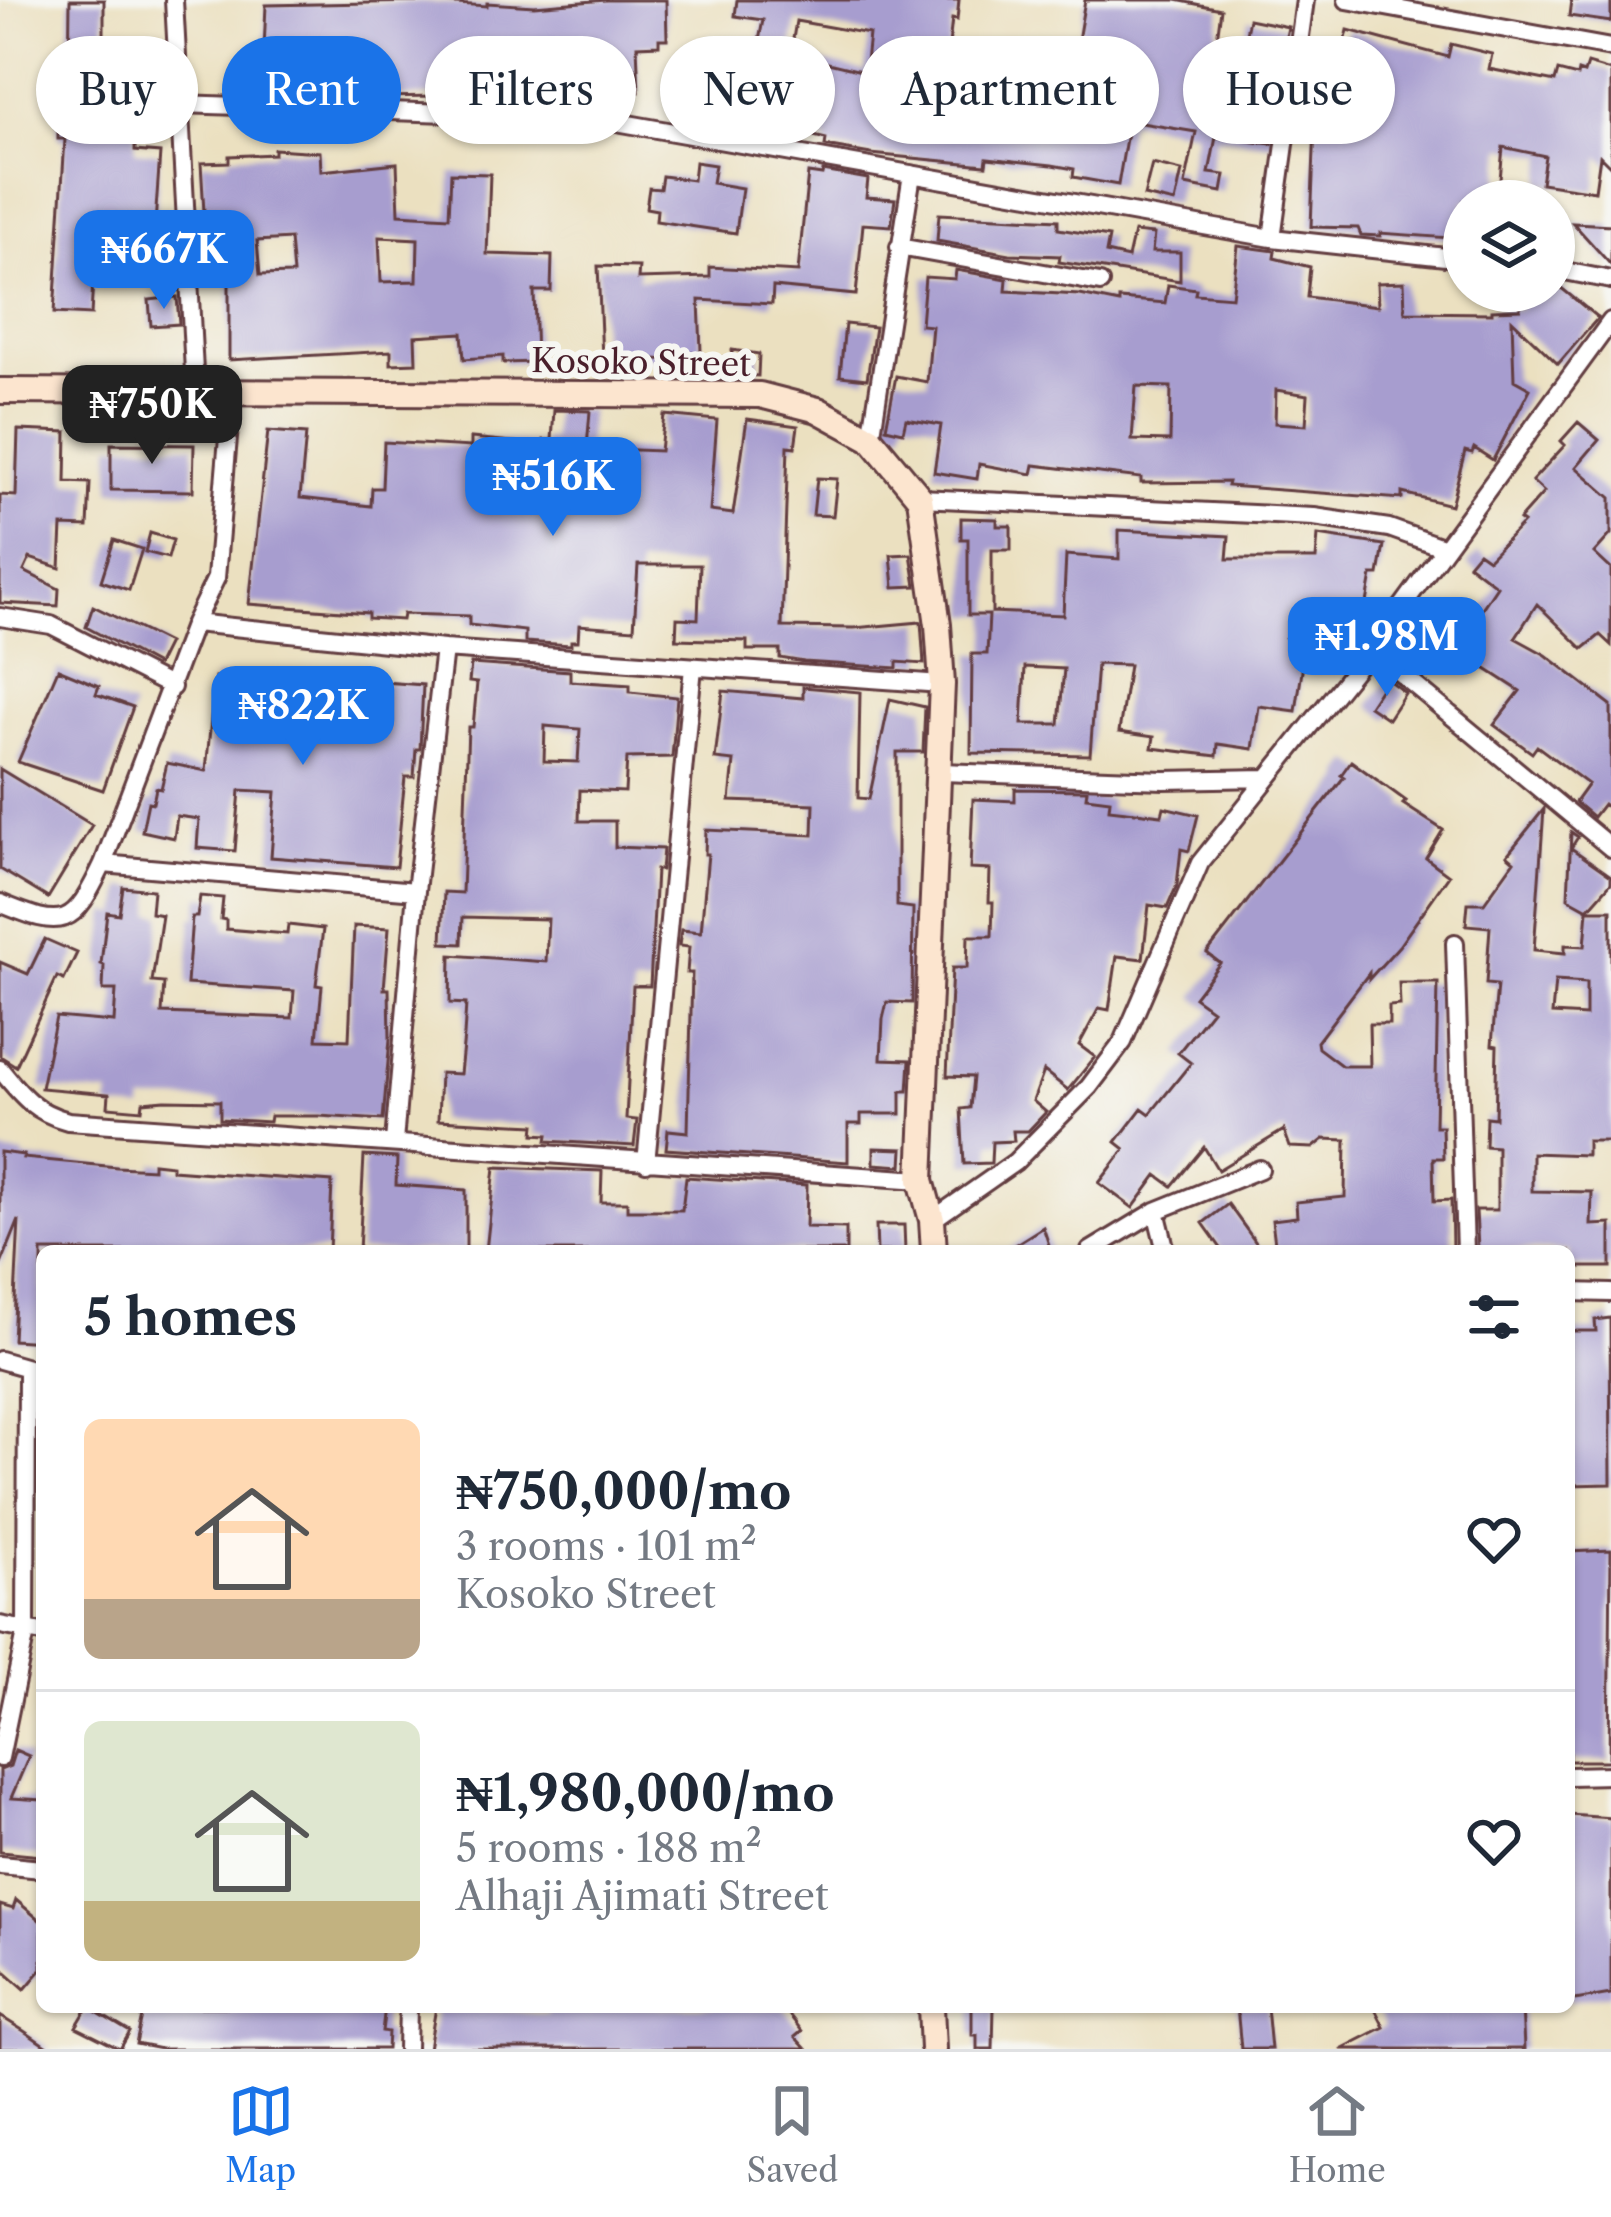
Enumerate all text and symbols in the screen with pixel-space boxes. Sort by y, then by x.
chip: Buy [36,36,198,144]
chip: Rent [222,36,401,144]
chip: Filters [425,36,636,144]
chip: New [660,36,835,144]
chip: Apartment [859,36,1159,144]
chip: House [1183,36,1395,144]
map controls [1443,180,1575,312]
button: layers [1443,180,1575,312]
pin: ₦667K [80,210,248,312]
text: ₦667K [101,225,227,273]
street label: Kosoko Street [531,340,752,385]
pin: ₦750K [68,365,236,467]
text: ₦750K [89,380,215,428]
pin: ₦516K [469,437,637,539]
text: ₦516K [492,452,614,500]
pin: ₦1.98M [1289,597,1485,699]
text: ₦1.98M [1315,612,1459,660]
pin: ₦822K [219,666,387,768]
text: ₦822K [238,681,368,729]
icon: filters [1461,1284,1527,1350]
text: 5 homes [84,1286,297,1348]
text: ₦750,000/mo [456,1460,791,1522]
icon: home [180,1467,324,1611]
icon: heart [1461,1506,1527,1572]
text: 3 rooms · 101 m² [456,1522,757,1570]
text: Kosoko Street [456,1570,716,1618]
text: ₦1,980,000/mo [456,1762,835,1824]
icon: home [180,1769,324,1913]
icon: heart [1461,1808,1527,1874]
text: 5 rooms · 188 m² [456,1824,762,1872]
text: Alhaji Ajimati Street [456,1872,829,1920]
tab: Map [225,2078,296,2191]
tab: Saved [747,2078,838,2191]
tab: Home [1289,2078,1386,2191]

